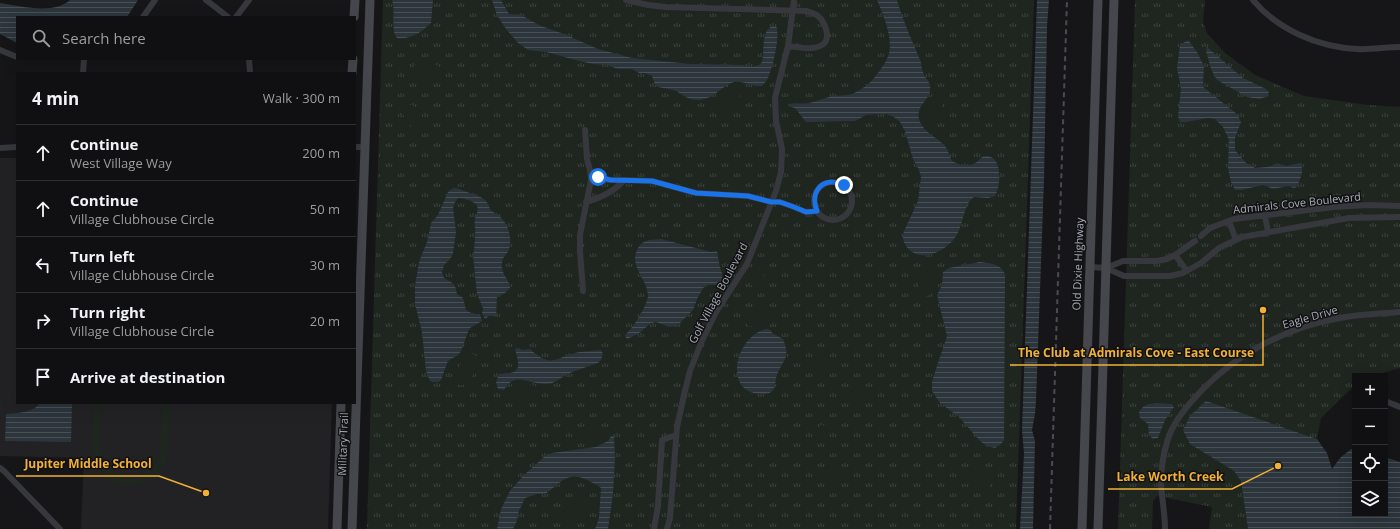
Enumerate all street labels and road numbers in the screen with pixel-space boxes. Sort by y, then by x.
street label: Admirals Cove Boulevard [1232,188,1362,217]
street label: Old Dixie Highway [1068,217,1087,311]
street label: Golf Village Boulevard [685,240,751,346]
street label: Eagle Drive [1280,301,1339,332]
street label: Military Trail [334,412,351,476]

